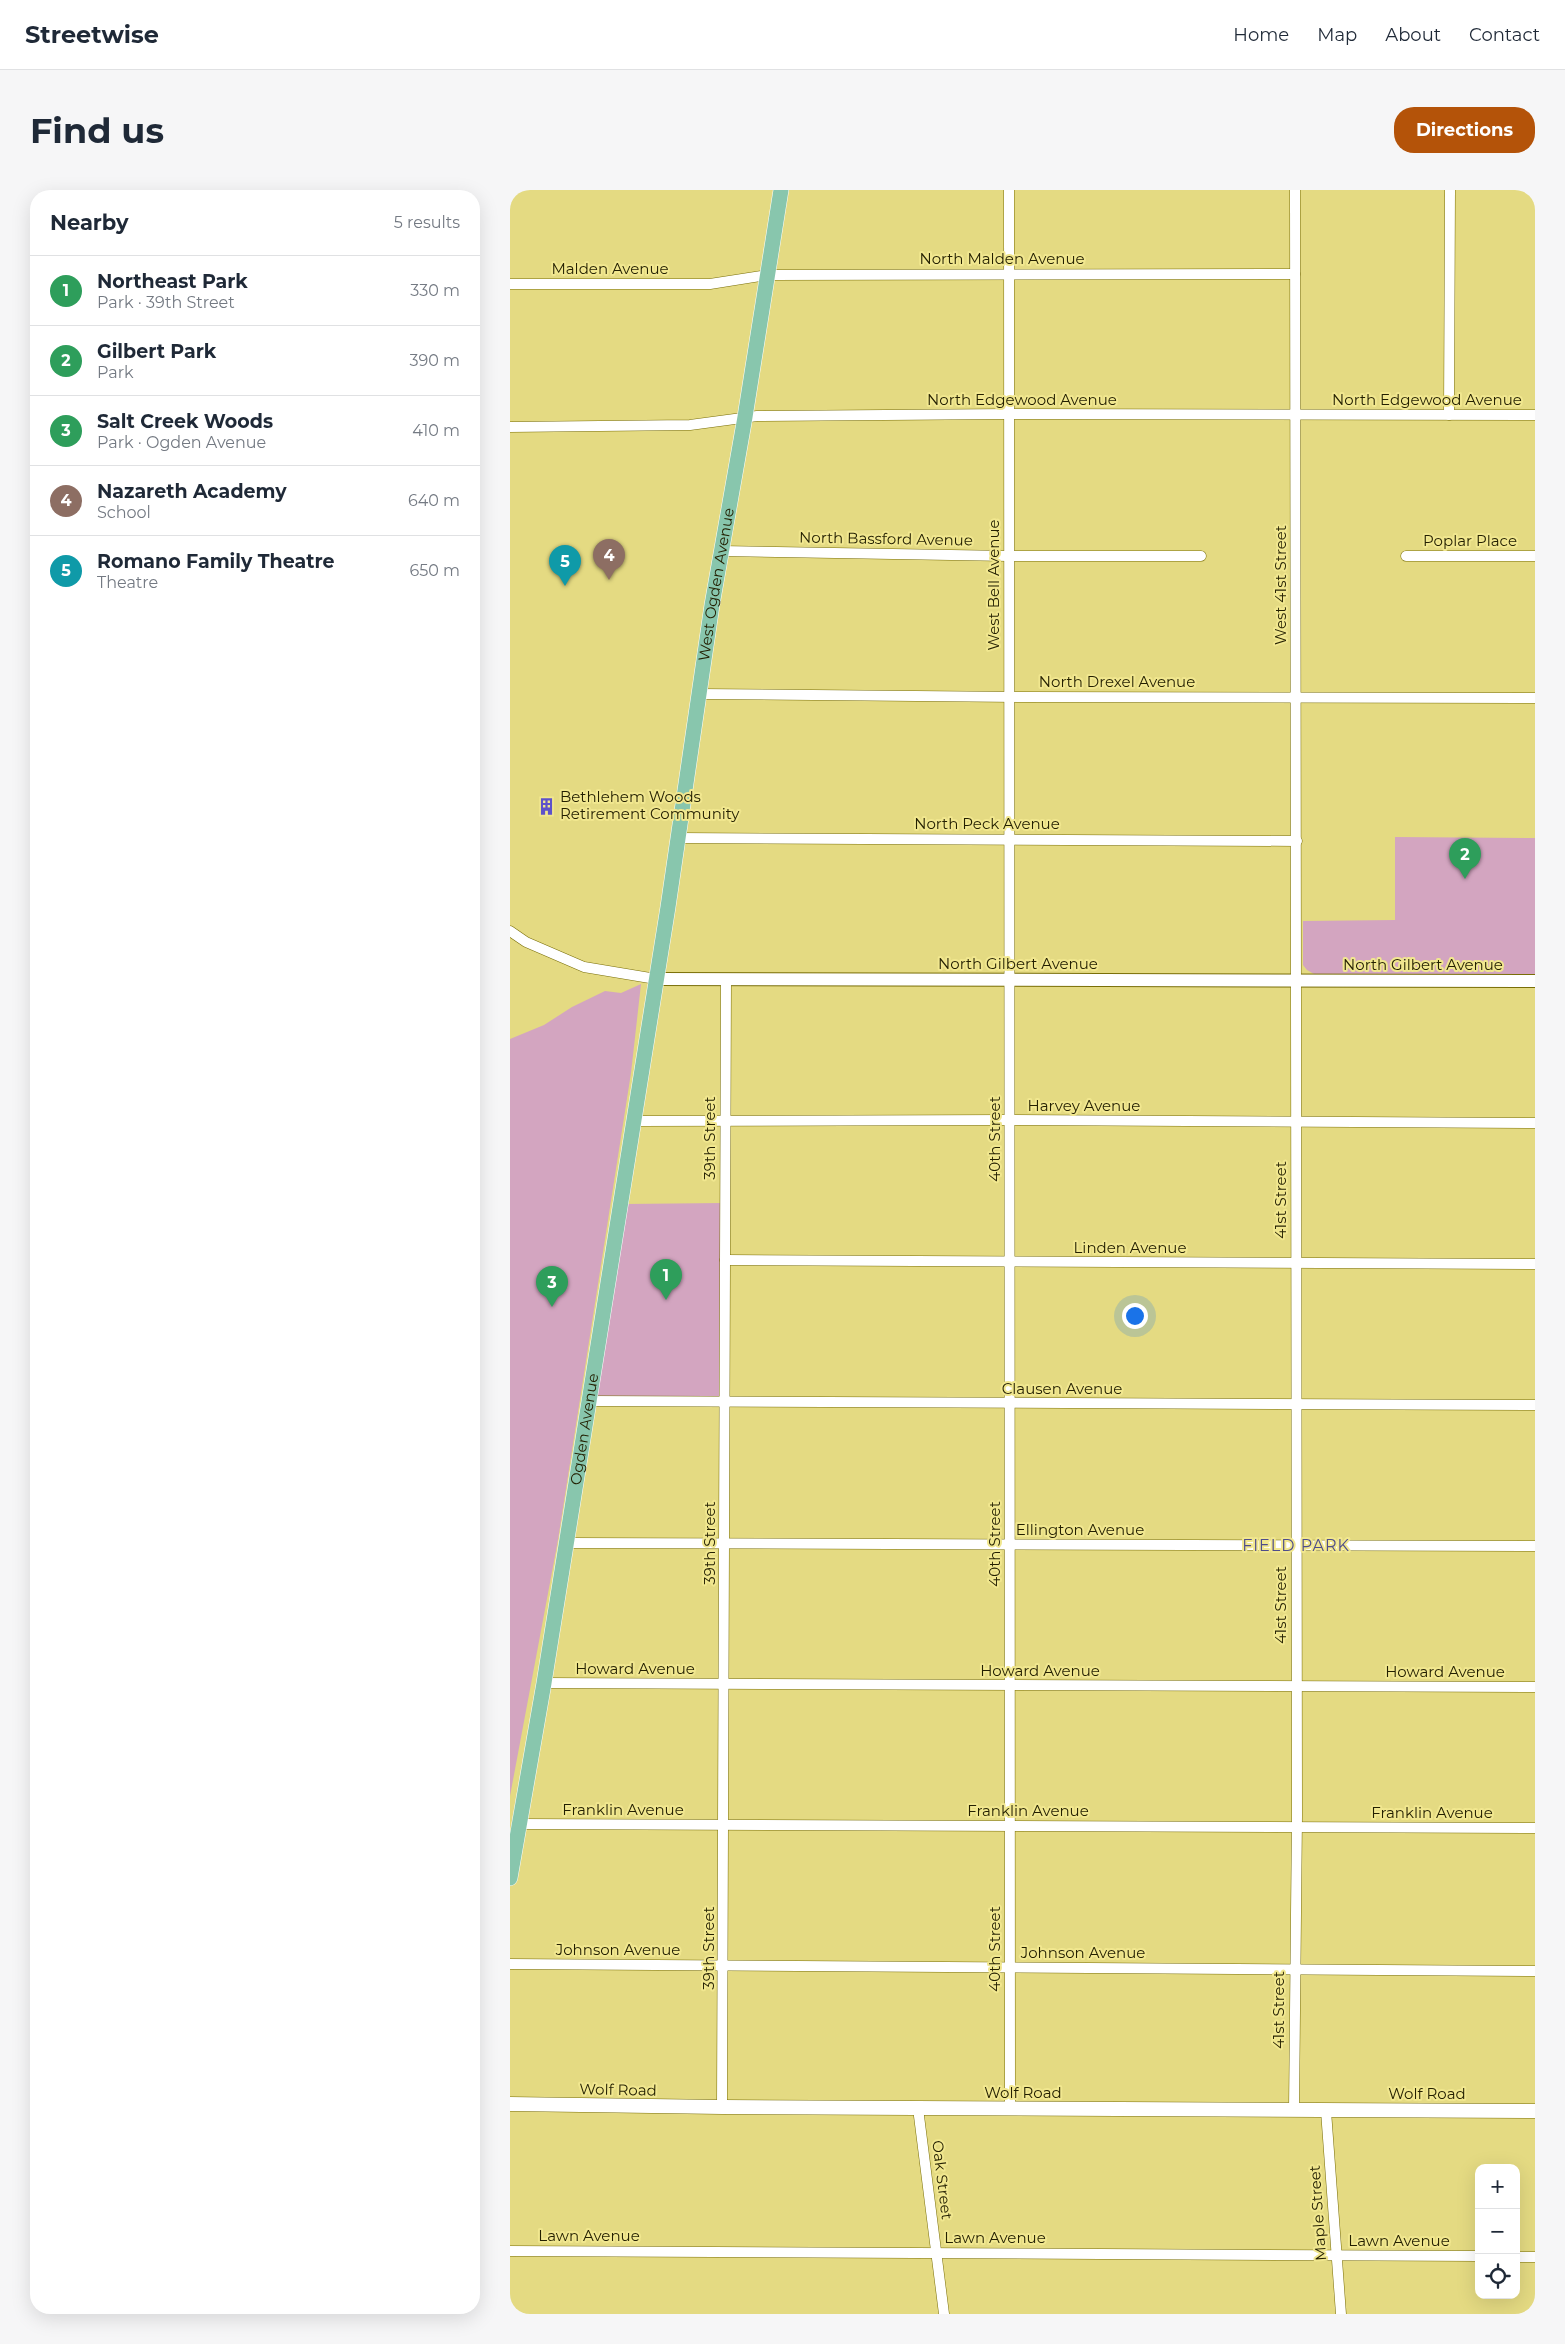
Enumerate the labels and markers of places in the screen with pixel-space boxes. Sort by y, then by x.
pin: 4 [593,539,625,580]
pin: 5 [549,545,581,586]
place label: Bethlehem Woods Retirement Community [560,787,740,823]
building icon: Bethlehem Woods Retirement Community [536,796,556,816]
pin: 2 [1449,838,1481,879]
pin: 1 [650,1259,682,1300]
pin: 3 [536,1266,568,1307]

